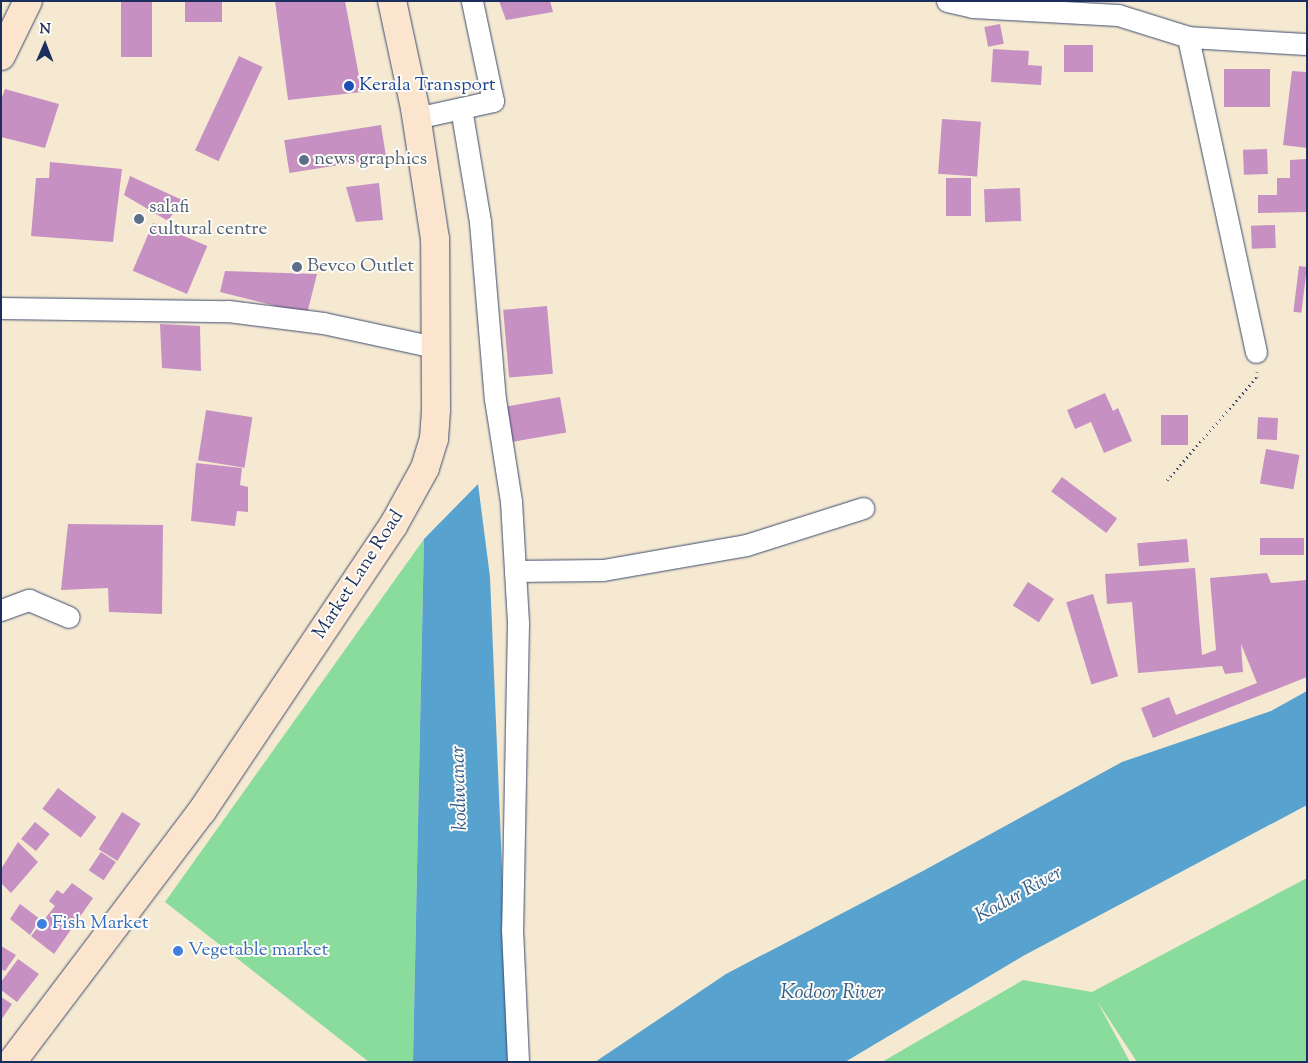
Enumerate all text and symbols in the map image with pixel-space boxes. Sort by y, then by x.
north arrow [20,20,70,70]
text: N [39,20,51,40]
place label: Kerala Transport [359,75,496,97]
marker: Kerala Transport [343,80,355,92]
place label: news graphics [314,149,427,171]
marker: news graphics [298,154,310,166]
place label: salafi cultural centre [149,197,267,241]
marker: salafi cultural centre [133,213,145,225]
place label: Bevco Outlet [307,256,414,278]
marker: Bevco Outlet [291,261,303,273]
street label: Market Lane Road [309,506,409,644]
water label: koduvanar [447,745,473,831]
water label: Kodur River [971,861,1067,929]
place label: Fish Market [52,913,149,935]
marker: Fish Market [36,918,48,930]
place label: Vegetable market [188,940,328,962]
marker: Vegetable market [172,945,184,957]
water label: Kodoor River [780,981,884,1005]

